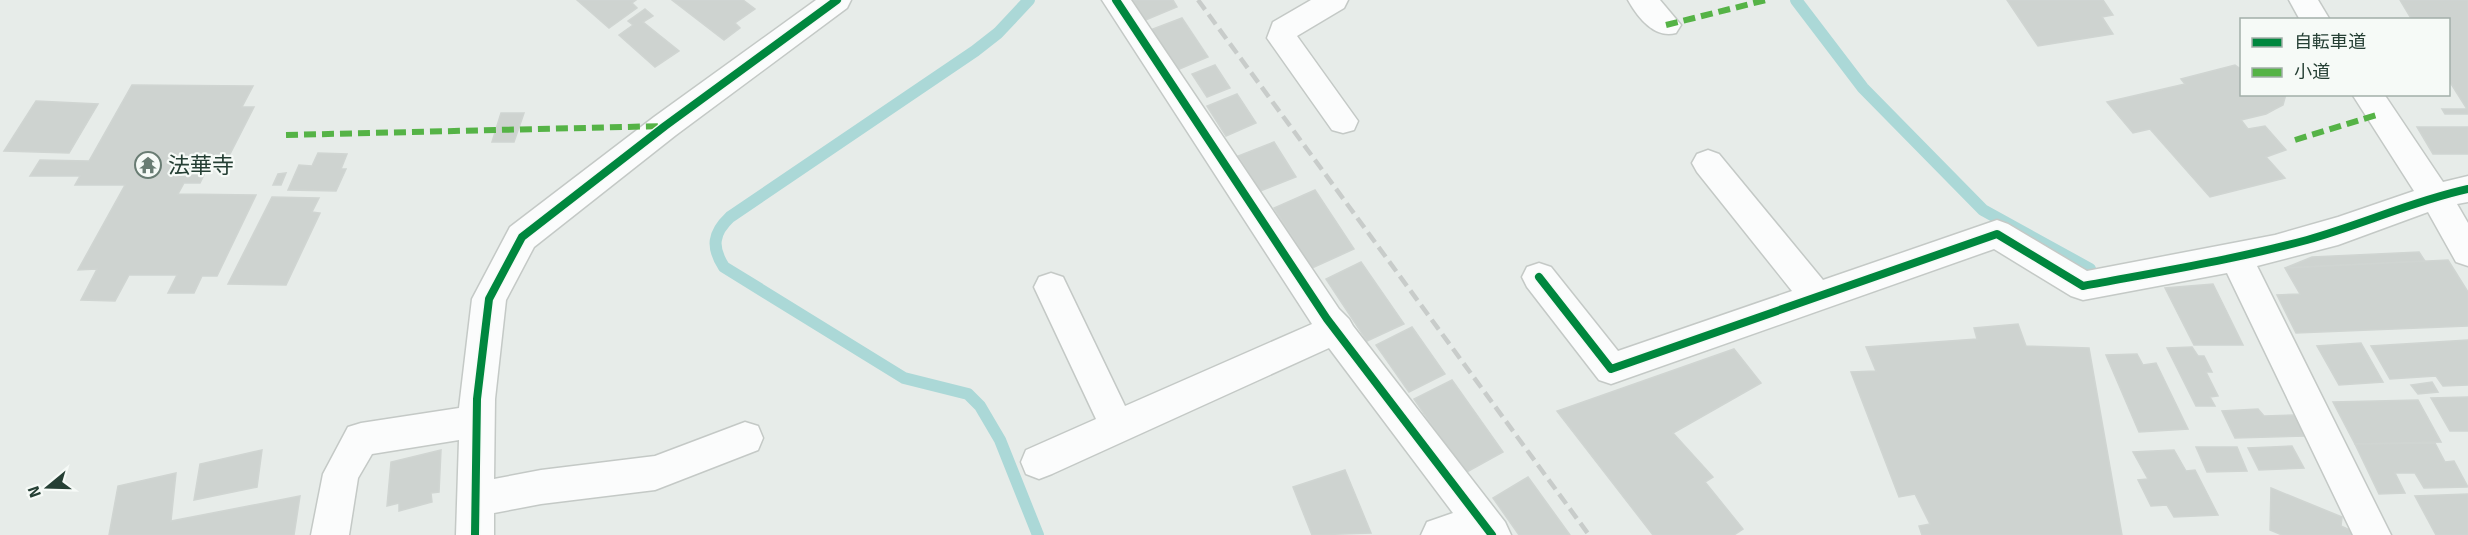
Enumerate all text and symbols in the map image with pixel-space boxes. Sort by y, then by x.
legend [2240,18,2450,96]
text: 自転車道 [2294,31,2366,53]
text: 小道 [2294,61,2330,83]
temple icon: 法華寺 [133,150,163,180]
place label: 法華寺 [168,152,234,179]
north arrow [18,457,78,517]
text: N [23,483,46,500]

